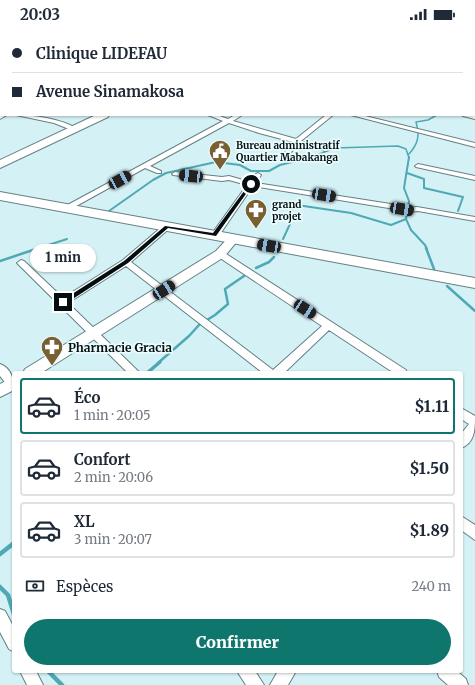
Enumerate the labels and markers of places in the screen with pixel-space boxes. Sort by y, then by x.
public building icon: Bureau administratif Quartier Mabakanga [207,138,233,171]
place label: Bureau administratif Quartier Mabakanga [236,139,340,164]
pharmacy icon: grand projet [243,197,269,230]
place label: grand projet [272,198,301,223]
pharmacy icon: Pharmacie Gracia [39,334,65,367]
place label: Pharmacie Gracia [68,340,172,355]

